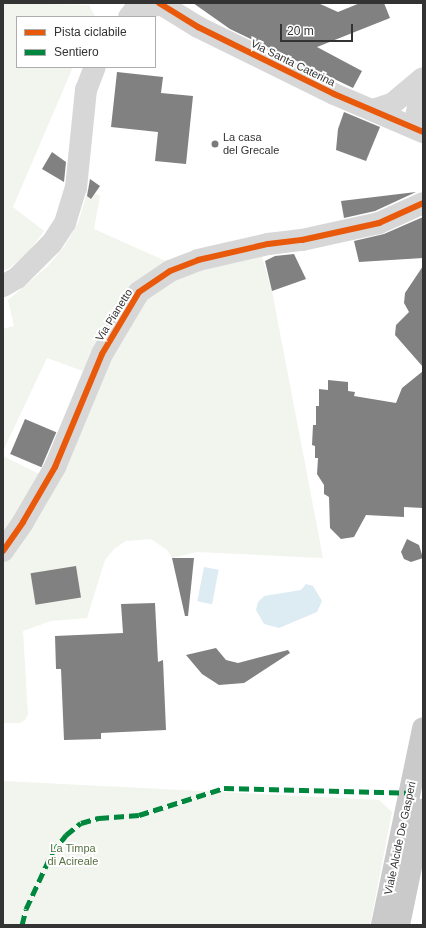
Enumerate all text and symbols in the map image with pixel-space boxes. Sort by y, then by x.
legend [16,16,156,68]
scale bar [282,16,355,42]
text: 20 m [287,24,314,38]
text: Pista ciclabile [54,25,127,39]
street label: Via Santa Caterina [249,37,337,89]
text: Sentiero [54,45,99,59]
place label: La casa del Grecale [223,131,279,157]
marker: La casa del Grecale [210,139,220,149]
street label: Via Pianetto [93,286,135,344]
street label: Viale Alcide De Gasperi [381,780,419,896]
park label: La Timpa di Acireale [47,842,99,868]

